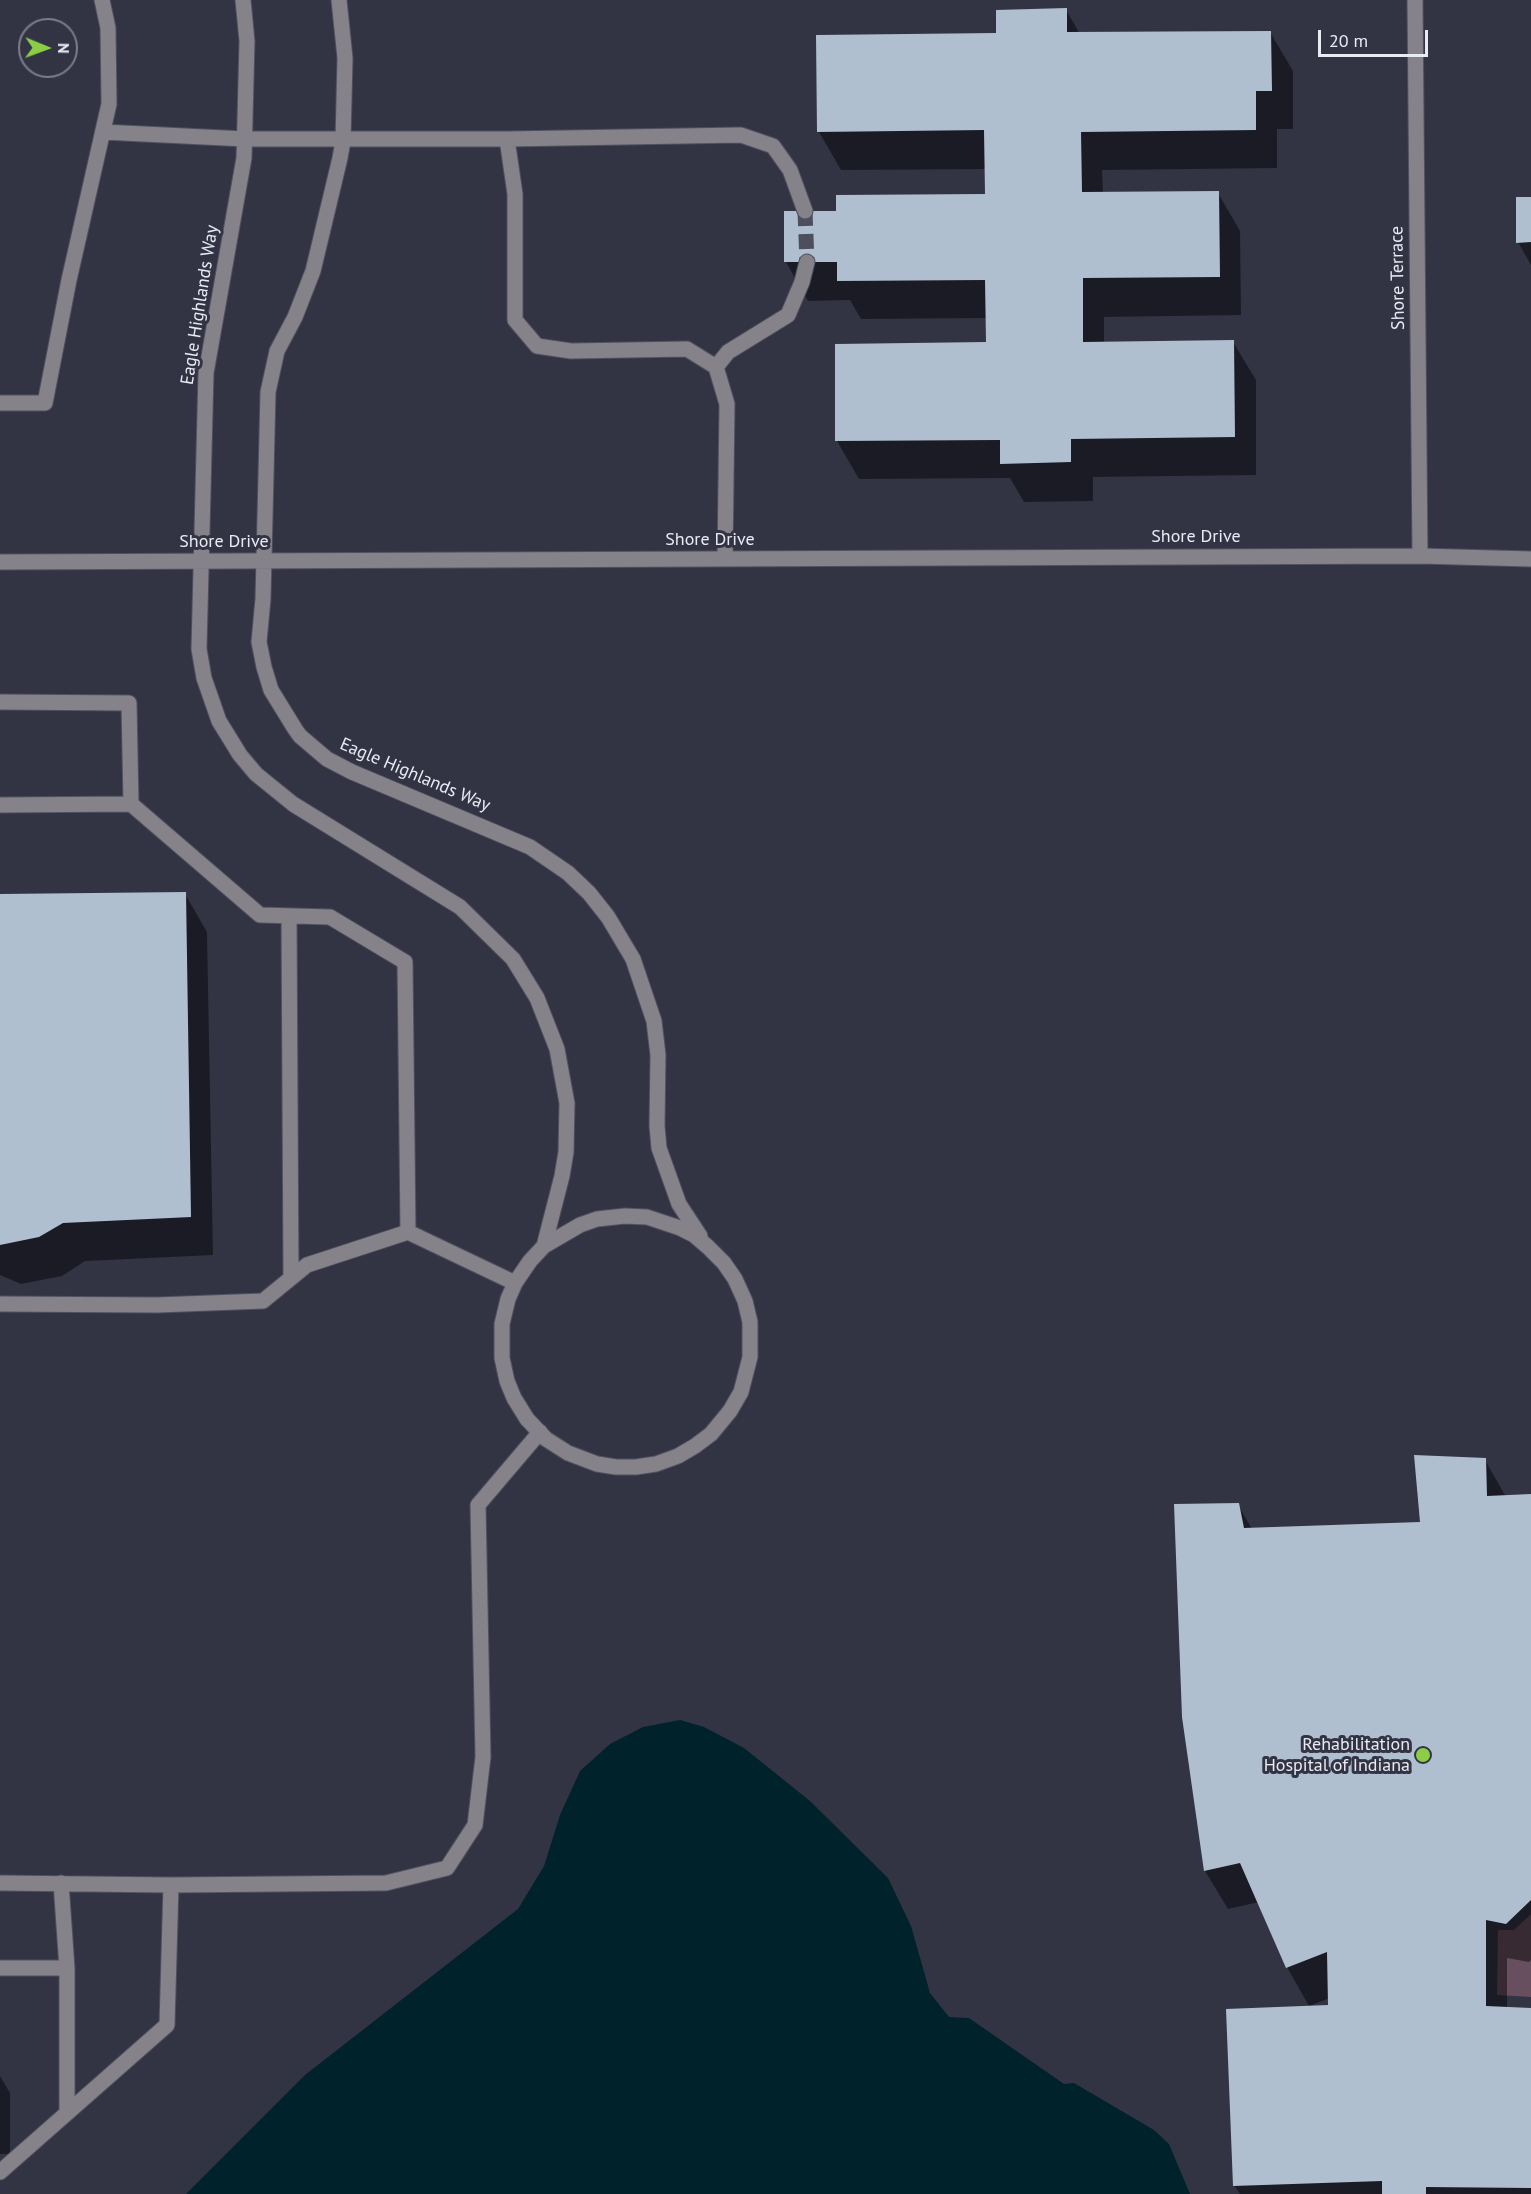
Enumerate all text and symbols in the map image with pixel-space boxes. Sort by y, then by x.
north arrow [18,18,78,78]
scale bar [1321,18,1430,56]
text: 20 m [1329,29,1368,52]
text: N [54,43,74,54]
street label: Eagle Highlands Way [177,224,223,386]
street label: Shore Terrace [1386,226,1410,330]
street label: Shore Drive [1151,526,1241,548]
street label: Shore Drive [665,529,755,551]
street label: Shore Drive [179,531,269,553]
street label: Eagle Highlands Way [336,734,494,816]
place label: Rehabilitation Hospital of Indiana [1264,1734,1410,1776]
marker: Rehabilitation Hospital of Indiana [1414,1746,1432,1764]

